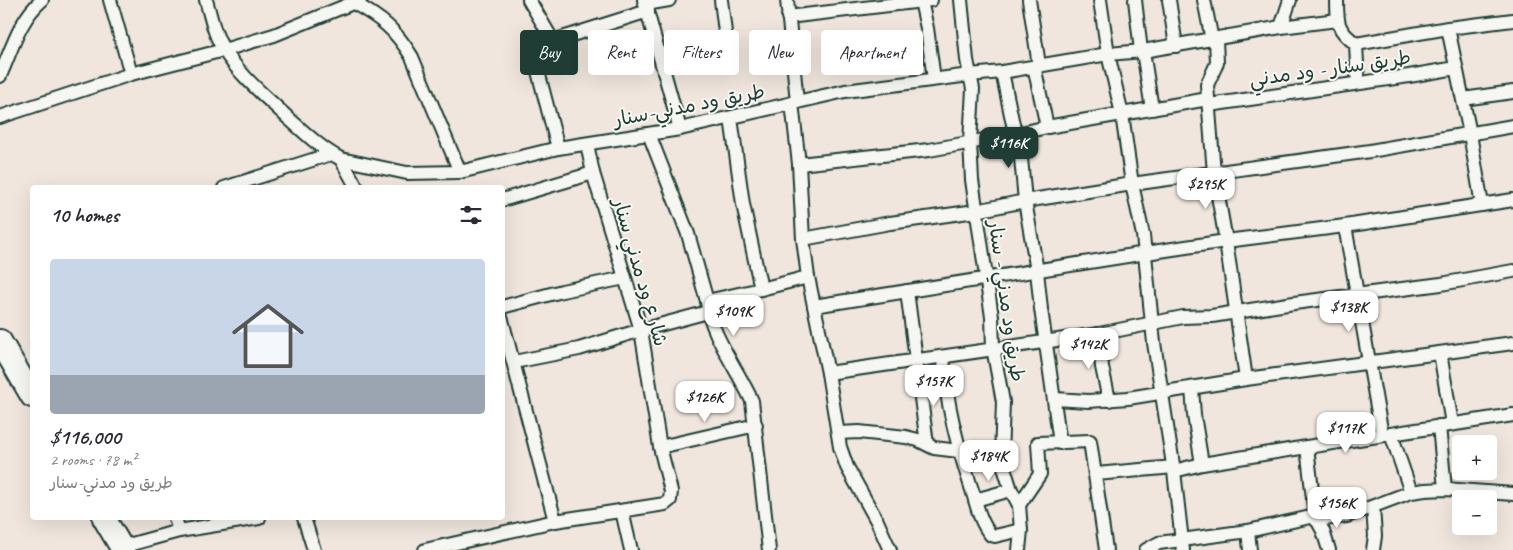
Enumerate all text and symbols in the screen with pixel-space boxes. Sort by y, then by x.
chip: Buy [520,30,578,75]
chip: Rent [588,30,654,75]
chip: Filters [664,30,739,75]
chip: New [749,30,811,75]
chip: Apartment [821,30,923,75]
street label: طريق سنار - ود مدني [1248,45,1413,97]
street label: طريق ود مدني-سنار [609,79,768,138]
pin: $116K [974,126,1044,169]
text: $116K [990,133,1028,153]
pin: $295K [1171,168,1241,210]
text: $295K [1188,174,1224,194]
street label: شارع ود مدني سنار [602,193,674,351]
icon: filters [457,201,485,229]
text: 10 homes [50,202,119,228]
street label: طريق ود مدني - سنار [978,217,1030,384]
pin: $138K [1314,290,1384,333]
icon: home [223,291,313,381]
pin: $109K [699,294,769,337]
text: $138K [1331,297,1367,317]
text: $109K [716,301,752,321]
pin: $142K [1054,328,1124,370]
text: $142K [1071,334,1107,354]
pin: $157K [899,364,969,407]
text: $157K [916,371,952,391]
pin: $126K [670,380,740,423]
text: $126K [686,387,724,407]
pin: $117K [1311,412,1381,454]
text: $117K [1328,418,1364,438]
text: $116,000 [50,424,121,450]
map controls [1452,435,1497,535]
button: + [1452,435,1497,480]
pin: $184K [954,440,1024,482]
text: $184K [971,446,1007,466]
text: 2 rooms · 78 m² [50,450,136,470]
text: طريق ود مدني-سنار [50,473,173,493]
pin: $156K [1302,486,1372,529]
button: − [1452,490,1497,535]
text: $156K [1318,493,1356,513]

